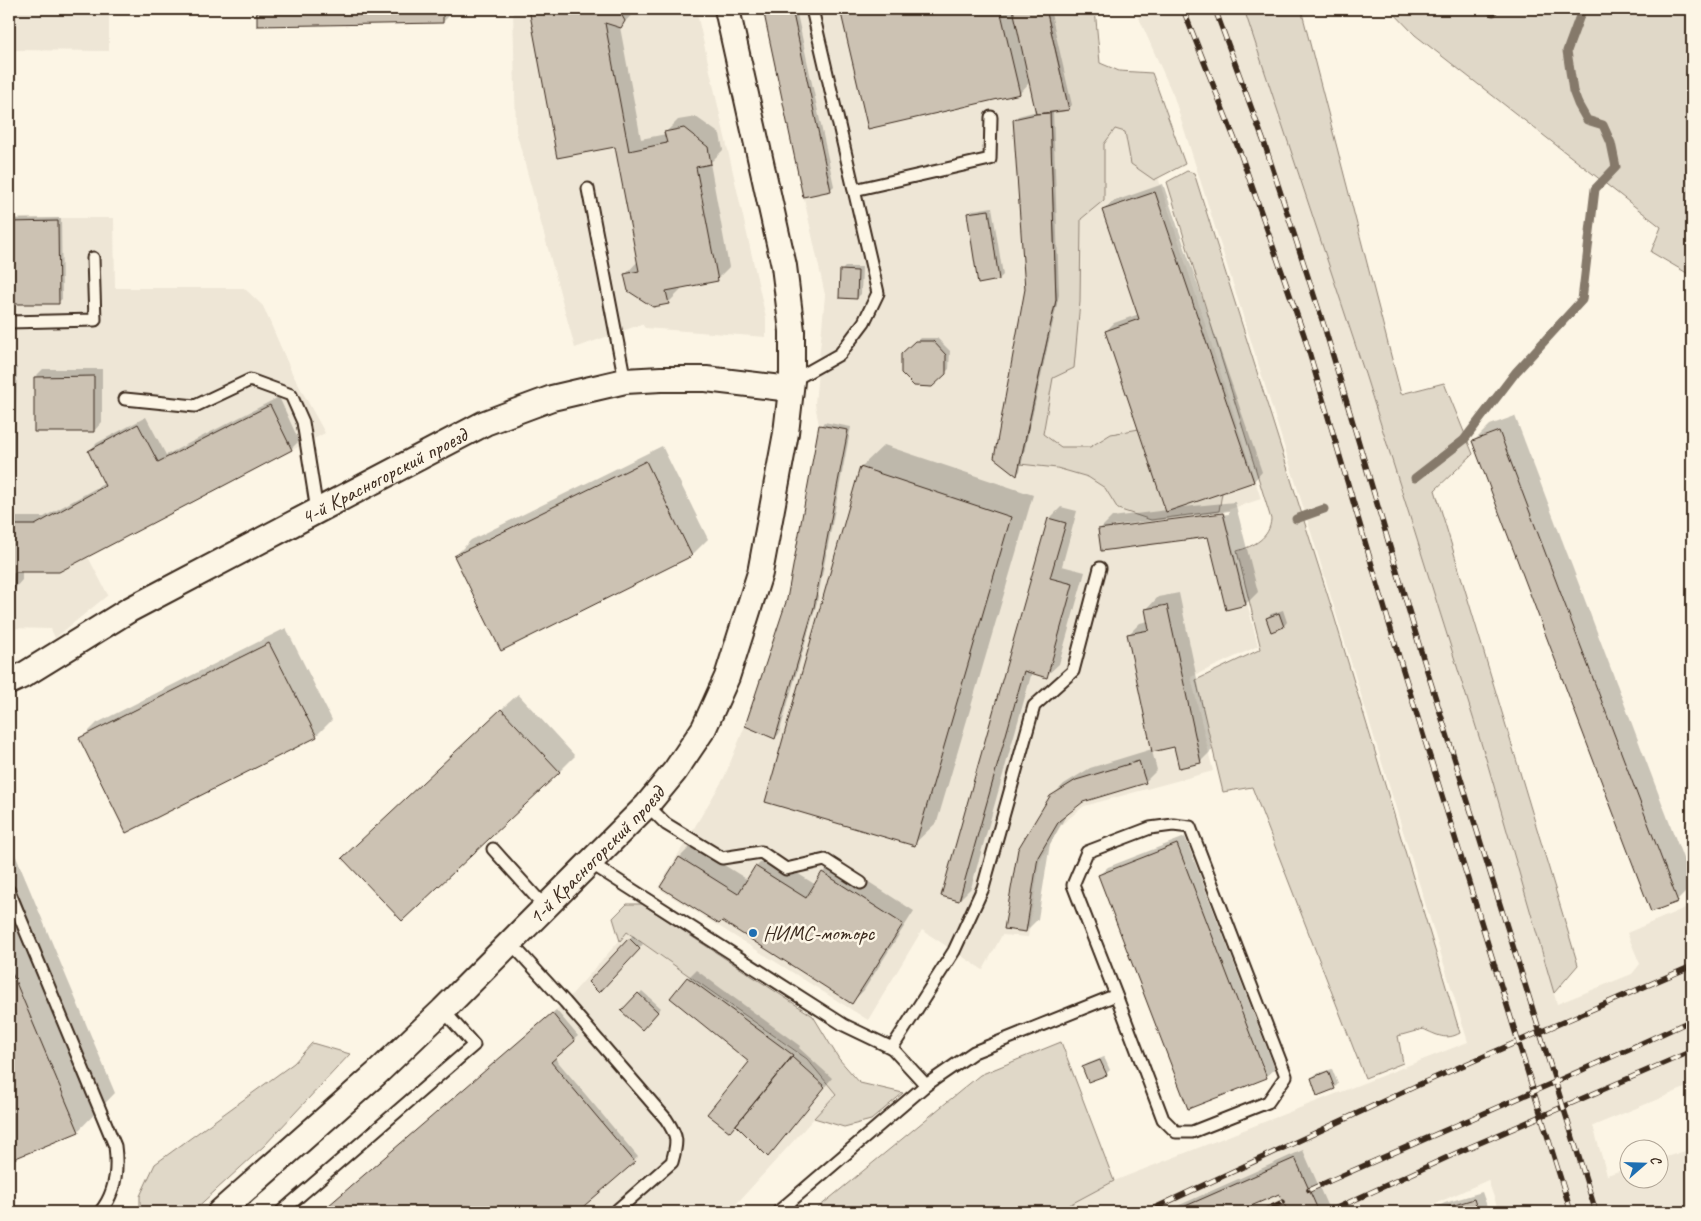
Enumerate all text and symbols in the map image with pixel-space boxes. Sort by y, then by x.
street label: 4-й Красногорский проезд [296,421,474,530]
street label: 1-й Красногорский проезд [523,779,672,930]
place label: НИМС-моторс [763,920,876,946]
marker: НИМС-моторс [747,927,759,939]
north arrow [1618,1138,1668,1188]
text: С [1647,1154,1666,1168]

